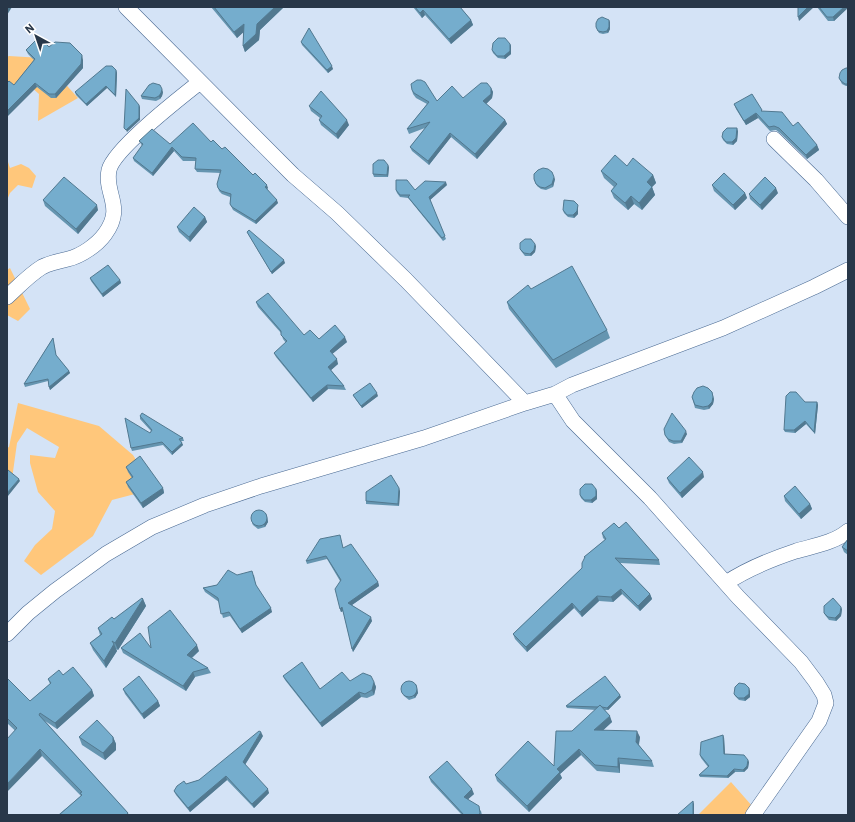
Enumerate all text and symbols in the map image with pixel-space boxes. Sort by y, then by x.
north arrow [16,16,56,56]
text: N [22,20,37,36]

